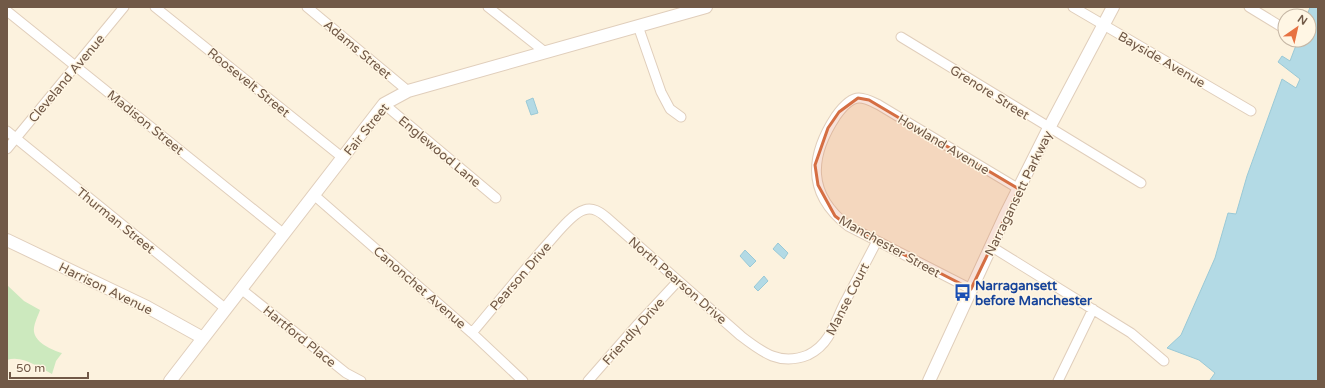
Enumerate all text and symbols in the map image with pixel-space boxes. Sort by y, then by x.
north arrow [1277,8,1317,48]
text: N [1295,12,1310,28]
street label: Adams Street [320,17,395,83]
street label: Bayside Avenue [1115,28,1208,91]
street label: Cleveland Avenue [25,31,108,126]
street label: Roosevelt Street [204,45,293,121]
street label: Grenore Street [947,62,1032,124]
street label: Madison Street [104,87,187,159]
street label: Fair Street [341,100,393,159]
street label: Howland Avenue [895,111,992,179]
street label: Englewood Lane [395,113,484,191]
street label: Narragansett Parkway [982,128,1056,259]
street label: Thurman Street [73,184,158,257]
street label: Manchester Street [836,212,943,282]
street label: North Pearson Drive [625,234,730,328]
street label: Pearson Drive [487,239,555,314]
street label: Canonchet Avenue [370,243,469,332]
street label: Harrison Avenue [56,259,155,319]
street label: Manse Court [823,260,873,338]
place label: Narragansett before Manchester [975,278,1093,309]
bus stop icon: Narragansett before Manchester [952,282,972,302]
street label: Friendly Drive [599,295,668,369]
street label: Hartford Place [260,302,339,371]
scale bar [10,354,88,380]
text: 50 m [16,361,45,375]

